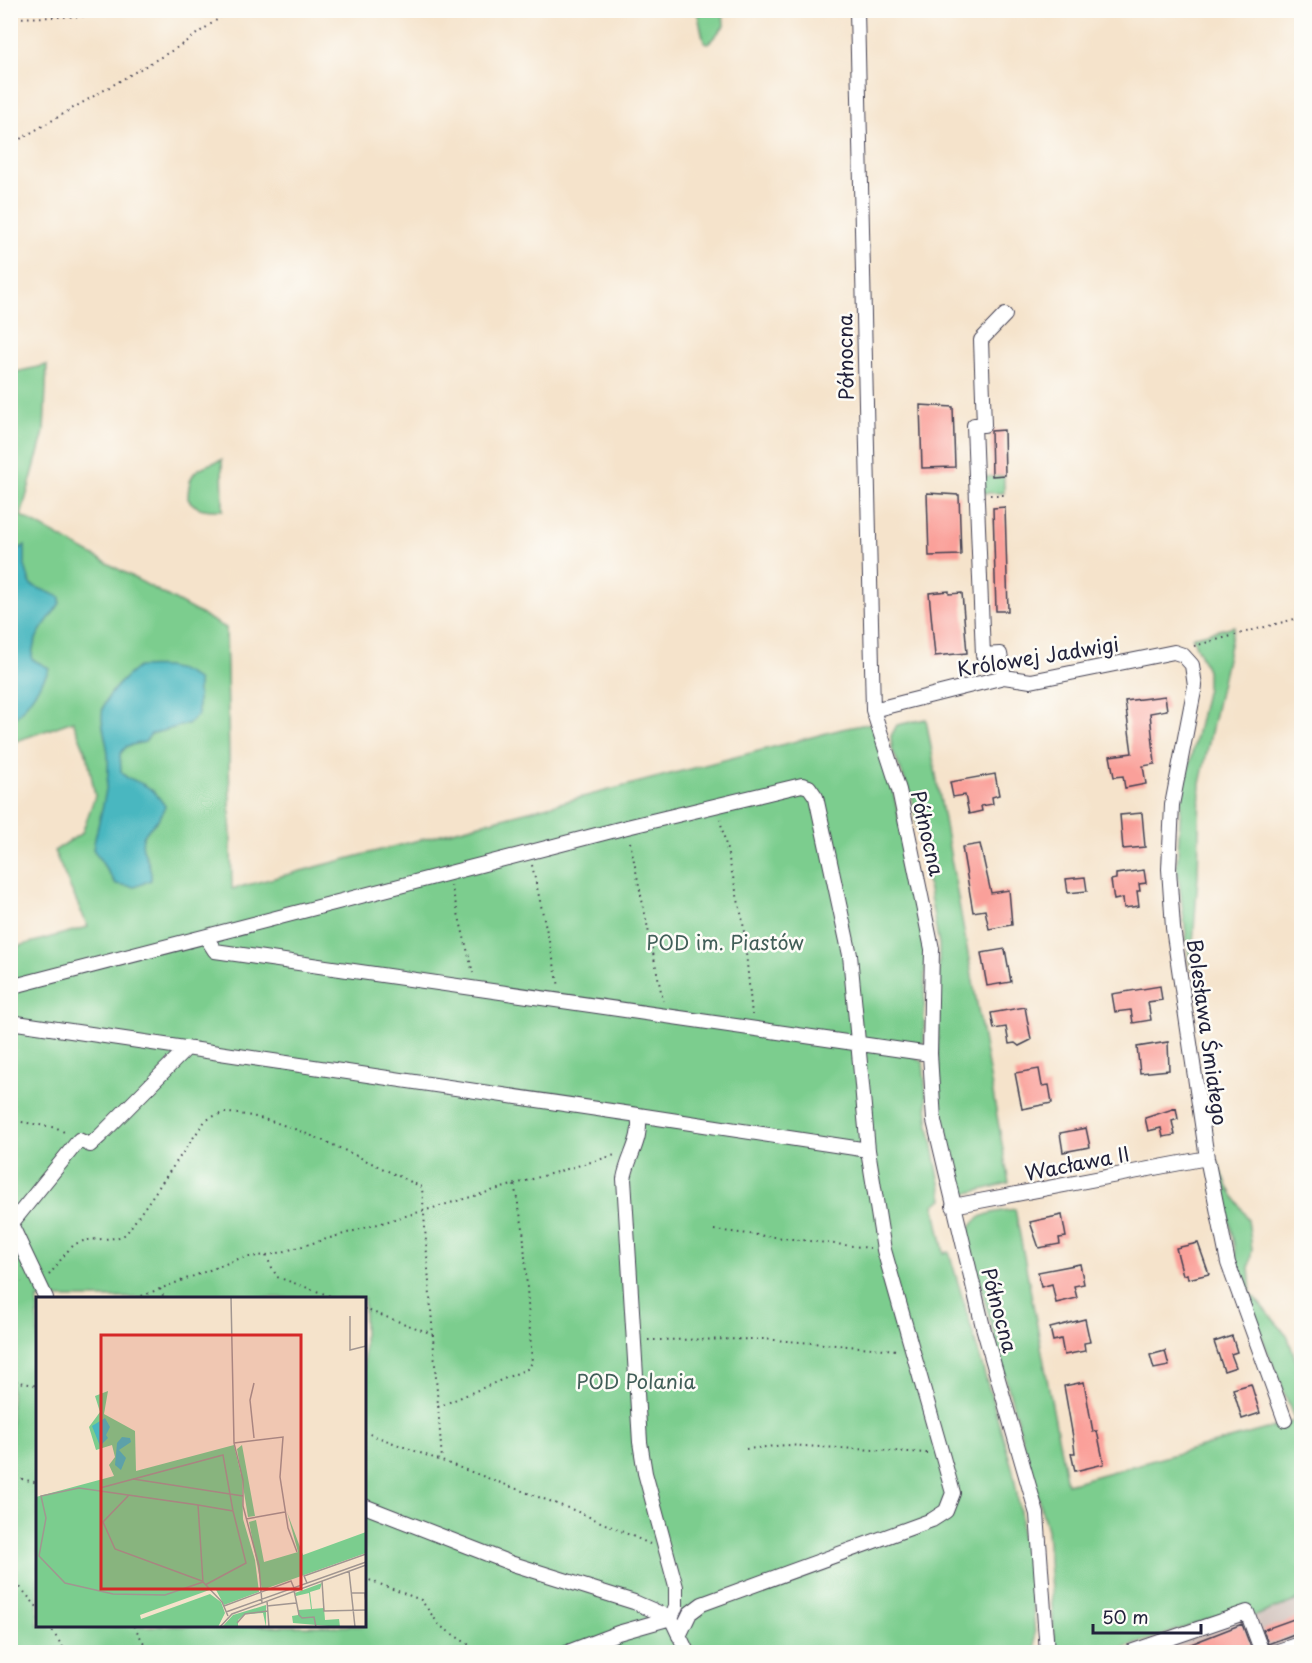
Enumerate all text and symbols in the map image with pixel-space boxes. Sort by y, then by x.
street label: Północna [829,313,861,401]
street label: Królowej Jadwigi [955,628,1121,684]
street label: Północna [904,787,953,879]
park label: POD im. Piastów [646,927,804,957]
street label: Bolesława Śmiałego [1180,937,1236,1127]
street label: Wacława II [1022,1138,1132,1188]
street label: Północna [974,1264,1026,1356]
inset map [36,1297,366,1627]
park label: POD Polania [576,1366,696,1396]
scale bar [1093,1597,1201,1635]
text: 50 m [1102,1603,1149,1630]

